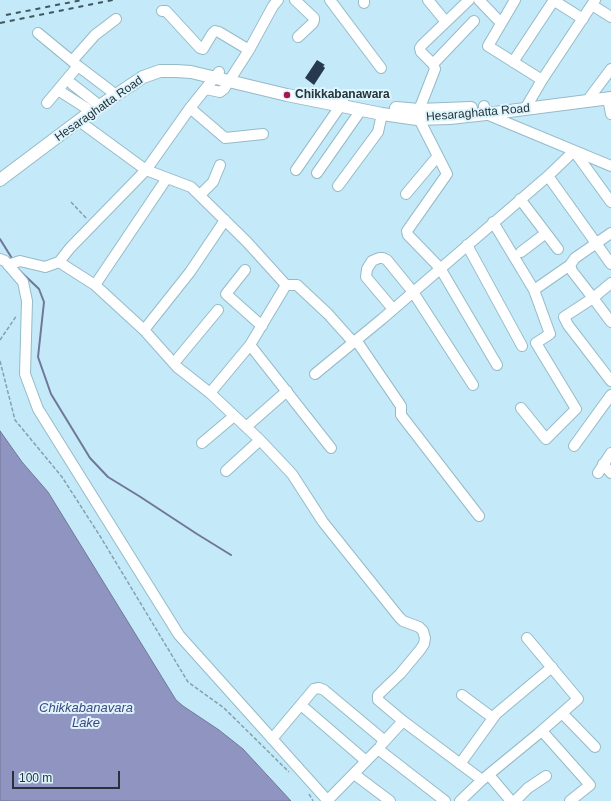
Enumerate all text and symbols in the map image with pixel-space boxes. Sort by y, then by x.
street label: Hesaraghatta Road [52,73,146,145]
place label: Chikkabanawara [295,88,390,102]
marker: Chikkabanawara [282,90,292,100]
street label: Hesaraghatta Road [426,101,530,125]
water label: Chikkabanavara Lake [39,700,133,731]
scale bar [14,763,122,789]
text: 100 m [19,771,52,785]

